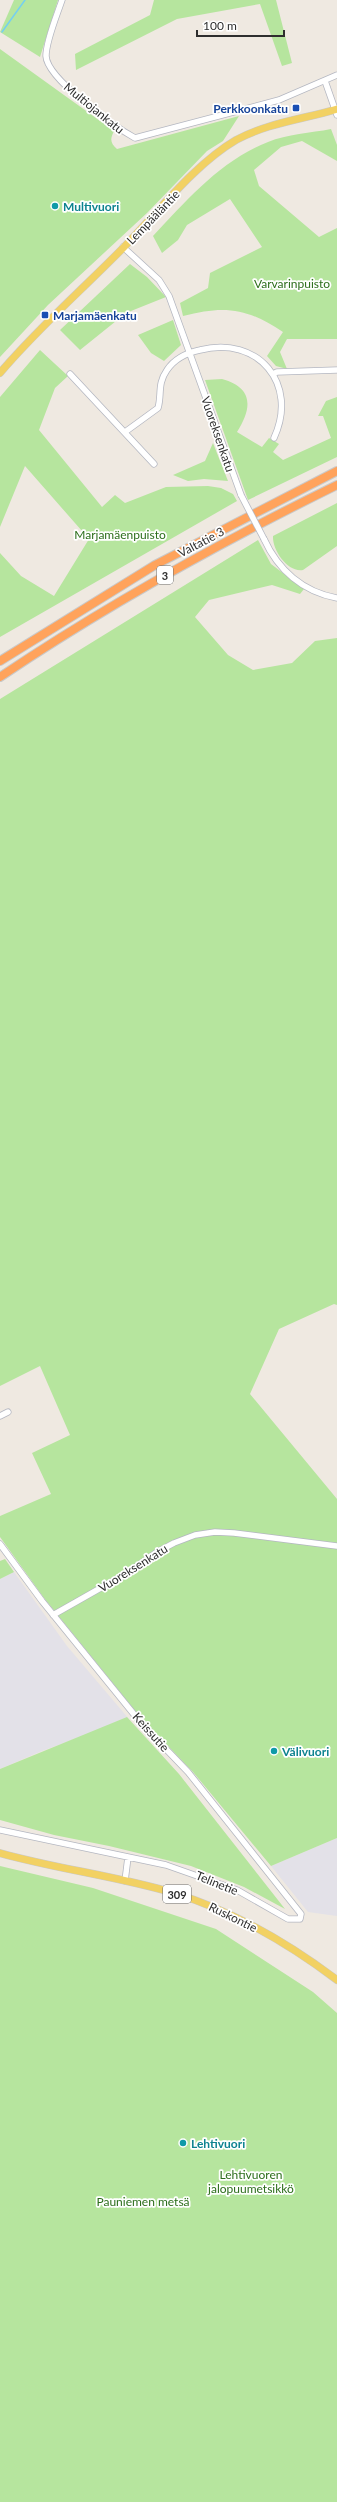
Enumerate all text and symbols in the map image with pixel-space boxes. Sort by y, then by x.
scale bar [197,12,284,38]
text: 100 m [203,18,237,33]
street label: Multiojankatu [61,79,127,137]
place label: Perkkoonkatu [213,101,288,116]
marker: Perkkoonkatu [291,103,301,113]
street label: Lempääläntie [123,187,183,247]
place label: Multivuori [63,199,119,214]
marker: Multivuori [50,201,60,211]
park label: Varvarinpuisto [254,276,330,291]
place label: Marjamäenkatu [53,308,137,323]
marker: Marjamäenkatu [40,310,50,320]
street label: Vuoreksenkatu [198,394,238,474]
street label: Valtatie 3 [175,524,227,560]
park label: Marjamäenpuisto [74,527,166,542]
road number: 3 [157,566,173,584]
street label: Vuoreksenkatu [96,1541,170,1595]
street label: Keissutie [130,1709,172,1755]
place label: Välivuori [281,1744,329,1759]
marker: Välivuori [269,1746,279,1756]
street label: Telinetie [194,1868,240,1898]
road number: 309 [163,1885,191,1903]
street label: Ruskontie [206,1899,260,1935]
place label: Lehtivuori [191,2136,245,2151]
marker: Lehtivuori [178,2138,188,2148]
park label: Lehtivuoren jalopuumetsikkö [207,2167,294,2196]
park label: Pauniemen metsä [96,2194,190,2209]

